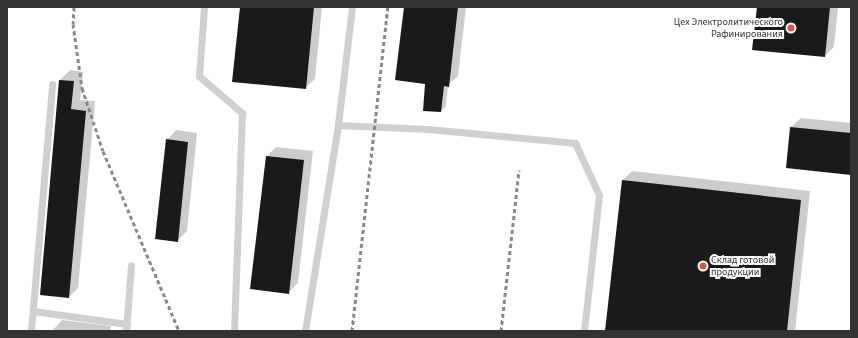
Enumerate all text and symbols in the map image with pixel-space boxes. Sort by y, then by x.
place label: Цех Электролитического Рафинирования [674,16,783,40]
marker: Цех Электролитического Рафинирования [786,23,796,33]
place label: Склад готовой продукции [711,254,774,278]
marker: Склад готовой продукции [698,261,708,271]

